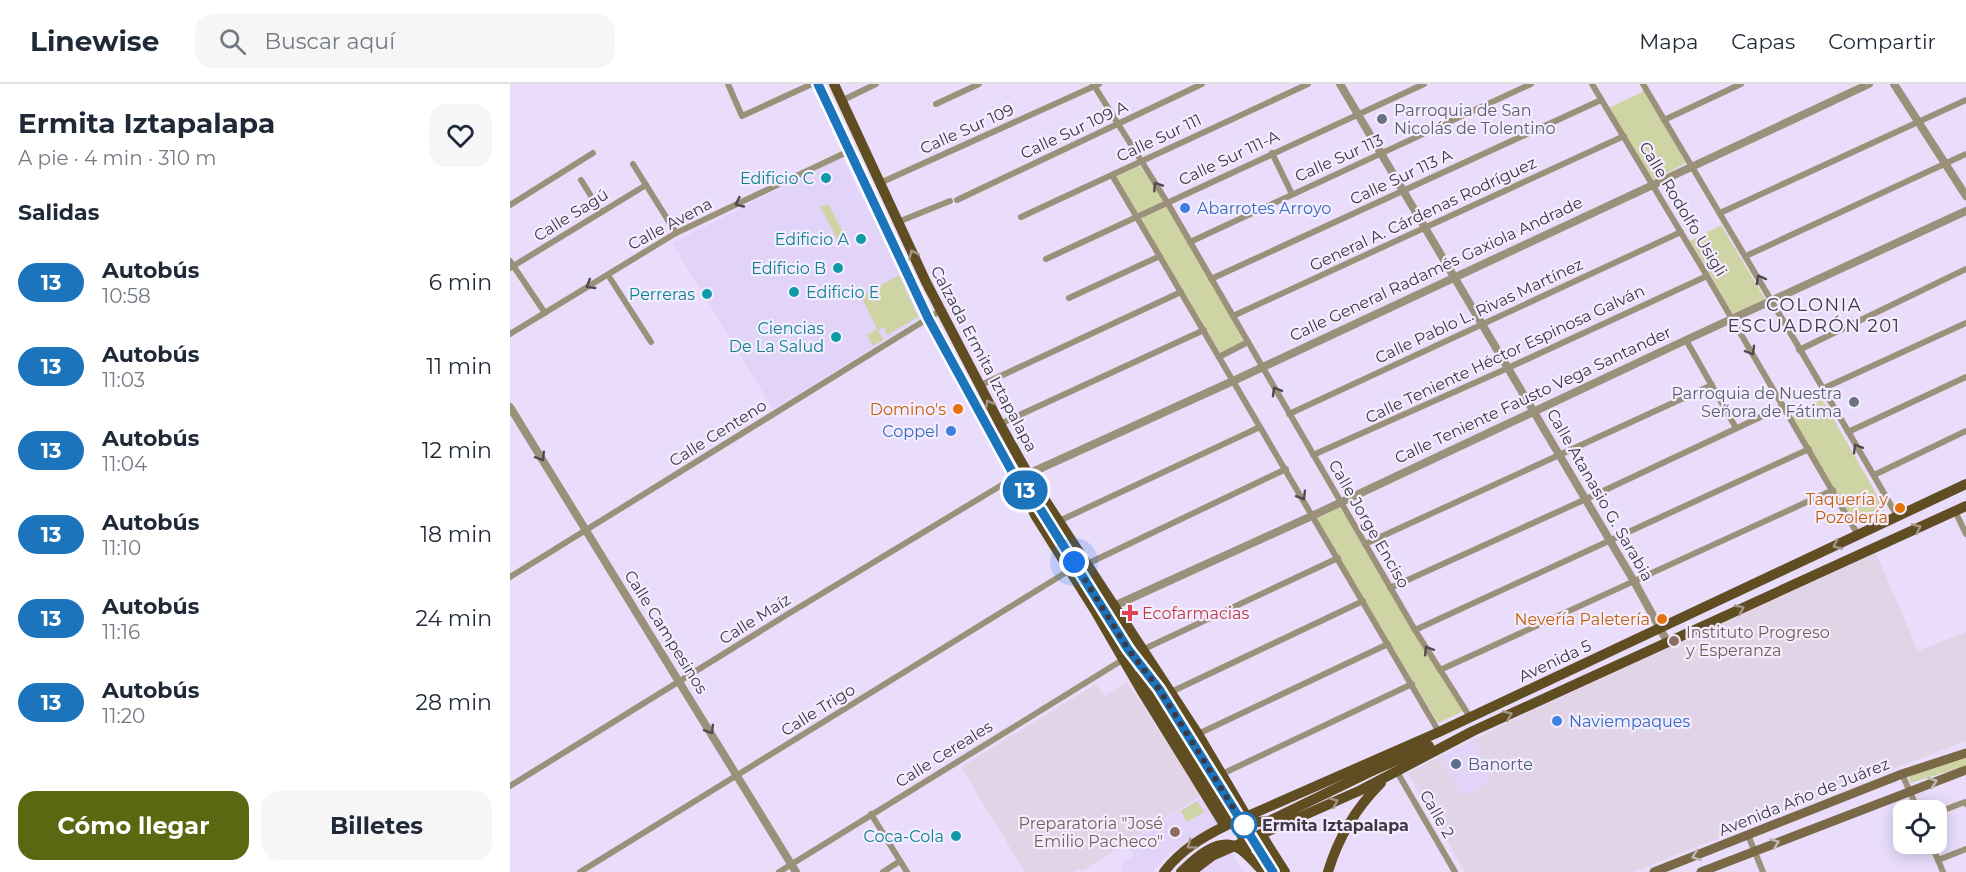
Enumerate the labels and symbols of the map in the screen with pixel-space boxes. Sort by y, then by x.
street label: Calle Sur 109 A [1017,97,1131,163]
street label: Calle Sur 109 [917,100,1017,158]
place label: Parroquia de San Nicolás de Tolentino [1394,101,1555,138]
street label: Calle Sur 111 [1113,110,1205,166]
marker: Parroquia de San Nicolás de Tolentino [1375,112,1389,126]
street label: Calle Sur 111-A [1176,126,1283,190]
street label: Calle Sur 113 [1292,130,1386,186]
street label: Calle Rodolfo Usigli [1635,138,1731,280]
street label: Calle Sur 113 A [1347,145,1456,209]
street label: General A. Cárdenas Rodríguez [1307,153,1539,275]
place label: Edificio C [740,169,814,188]
marker: Edificio C [819,171,833,185]
one-way arrow [1153,182,1164,193]
street label: Calle Sagú [530,185,612,245]
street label: Calle General Radamés Gaxiola Andrade [1287,193,1585,345]
street label: Calle Avena [625,194,715,254]
one-way arrow [735,196,746,208]
place label: Abarrotes Arroyo [1197,199,1331,218]
marker: Abarrotes Arroyo [1178,201,1192,215]
place label: Edificio A [775,230,850,249]
marker: Edificio A [854,232,868,246]
one-way arrow [908,250,920,261]
street label: Calle Pablo L. Rivas Martínez [1372,254,1586,368]
place label: Edificio B [751,259,826,278]
marker: Edificio B [831,261,845,275]
street label: Calzada Ermita Iztapalapa [927,263,1041,455]
one-way arrow [1755,275,1767,285]
one-way arrow [586,278,596,290]
street label: Calle Teniente Héctor Espinosa Galván [1362,281,1648,427]
place label: Edificio E [806,283,879,302]
place label: Perreras [629,285,695,304]
marker: Edificio E [787,285,801,299]
marker: Perreras [700,287,714,301]
district label: COLONIA ESCUADRÓN 201 [1727,294,1901,337]
place label: Ciencias De La Salud [729,319,824,356]
street label: Calle Teniente Fausto Vega Santander [1392,322,1674,468]
marker: Ciencias De La Salud [829,330,843,344]
one-way arrow [1744,345,1755,355]
place label: Parroquia de Nuestra Señora de Fátima [1672,384,1842,421]
one-way arrow [1272,387,1283,397]
street label: Calle Centeno [666,395,770,471]
marker: Parroquia de Nuestra Señora de Fátima [1847,395,1861,409]
place label: Domino's [870,400,946,419]
one-way arrow [985,400,996,410]
marker: Domino's [951,402,965,416]
street label: Calle Atanasio G. Sarabia [1543,405,1657,585]
place label: Coppel [882,422,939,441]
marker: Coppel [944,424,958,438]
one-way arrow [1853,444,1865,454]
one-way arrow [533,451,545,461]
street label: Calle Jorge Enciso [1325,457,1413,591]
line badge: 13 [998,470,1052,510]
one-way arrow [1295,490,1307,500]
place label: Taquería y Pozolería [1806,490,1888,527]
marker: Taquería y Pozolería [1893,501,1907,515]
one-way arrow [1911,524,1922,536]
one-way arrow [1833,537,1844,549]
your location [1059,547,1089,577]
street label: Calle Campesinos [620,567,712,697]
street label: Calle Maíz [716,590,794,648]
place label: Ecofarmacias [1142,604,1250,623]
one-way arrow [1733,605,1744,617]
marker: Ecofarmacias [1123,606,1137,620]
place label: Nevería Paletería [1515,610,1650,629]
marker: Nevería Paletería [1655,612,1669,626]
place label: Instituto Progreso y Esperanza [1685,623,1830,660]
marker: Instituto Progreso y Esperanza [1667,634,1681,648]
street label: Avenida 5 [1516,636,1594,686]
one-way arrow [1423,646,1435,656]
street label: Calle Trigo [777,680,859,740]
one-way arrow [1502,710,1513,722]
place label: Naviempaques [1569,712,1690,731]
marker: Naviempaques [1550,714,1564,728]
street label: Calle Cereales [892,717,996,791]
one-way arrow [702,724,714,734]
street label: Avenida Año de Juárez [1716,754,1892,840]
place label: Banorte [1468,755,1533,774]
marker: Banorte [1449,757,1463,771]
one-way arrow [1927,777,1938,789]
street label: Calle 2 [1416,787,1458,841]
one-way arrow [1327,797,1338,809]
marker: Ermita Iztapalapa [1231,812,1257,838]
place label: Preparatoria "José Emilio Pacheco" [1019,814,1163,851]
place label: Ermita Iztapalapa [1262,816,1409,835]
marker: Preparatoria "José Emilio Pacheco" [1168,825,1182,839]
place label: Coca-Cola [864,827,944,846]
marker: Coca-Cola [949,829,963,843]
one-way arrow [1187,838,1198,849]
one-way arrow [1769,838,1780,850]
one-way arrow [1691,849,1702,861]

